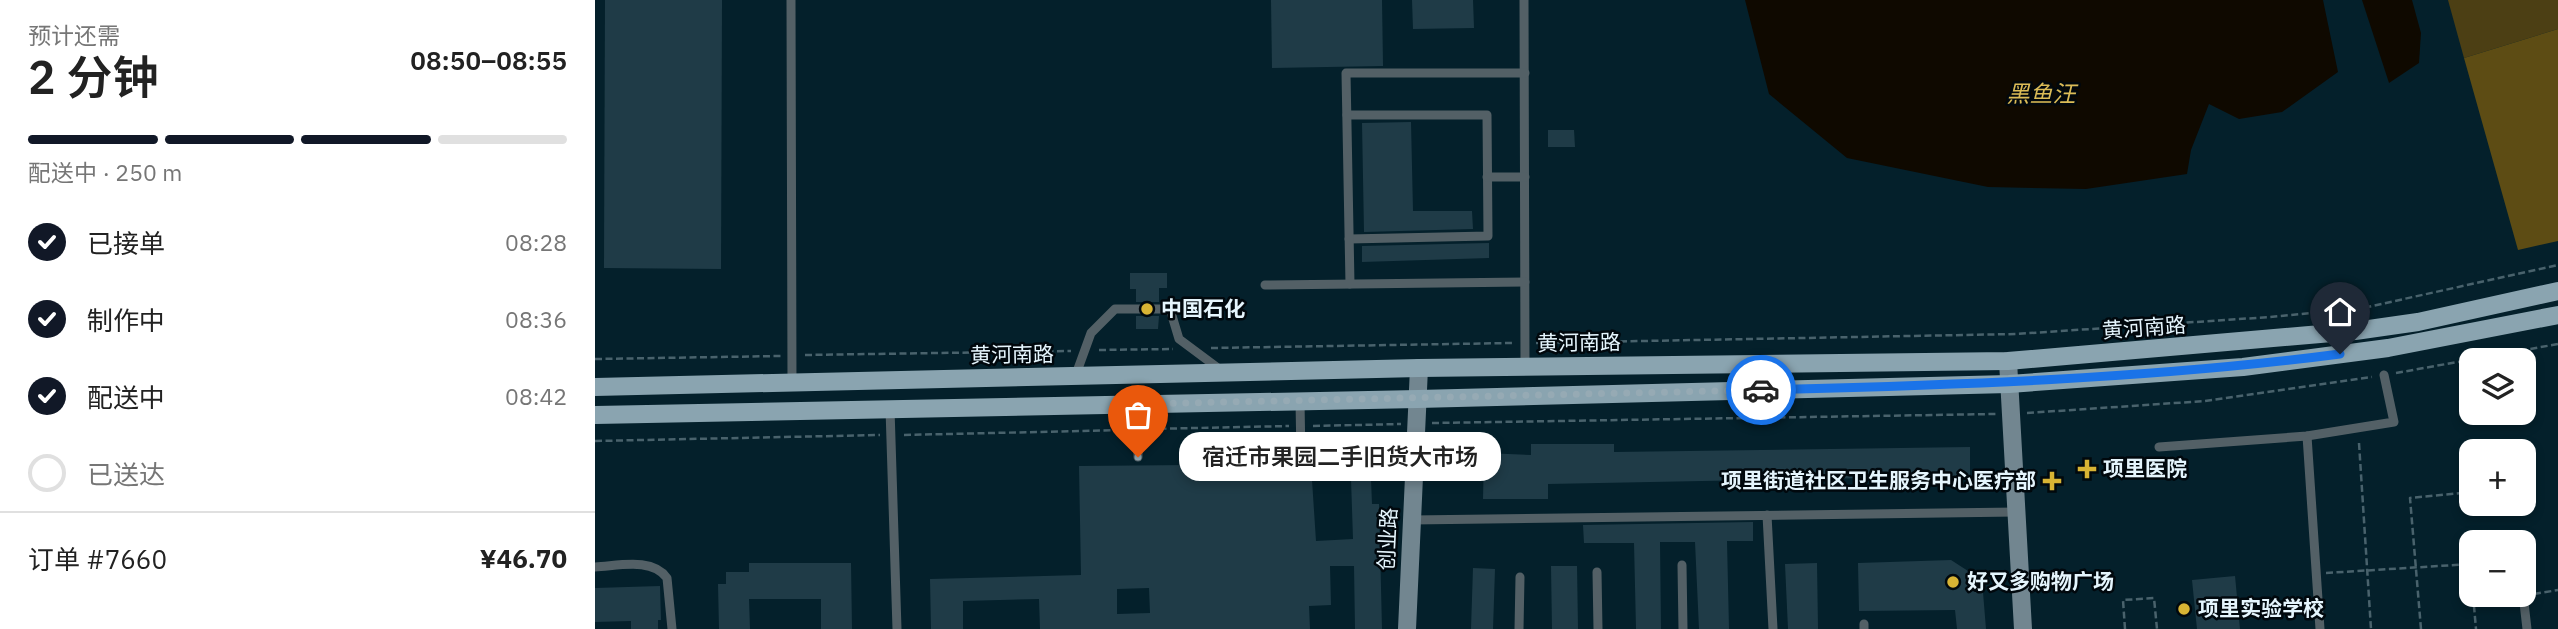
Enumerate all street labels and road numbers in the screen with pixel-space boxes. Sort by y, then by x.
street label: 黄河南路 [2101,310,2187,344]
street label: 黄河南路 [1537,327,1621,357]
street label: 黄河南路 [970,339,1054,369]
street label: 创业路 [1371,507,1403,571]

